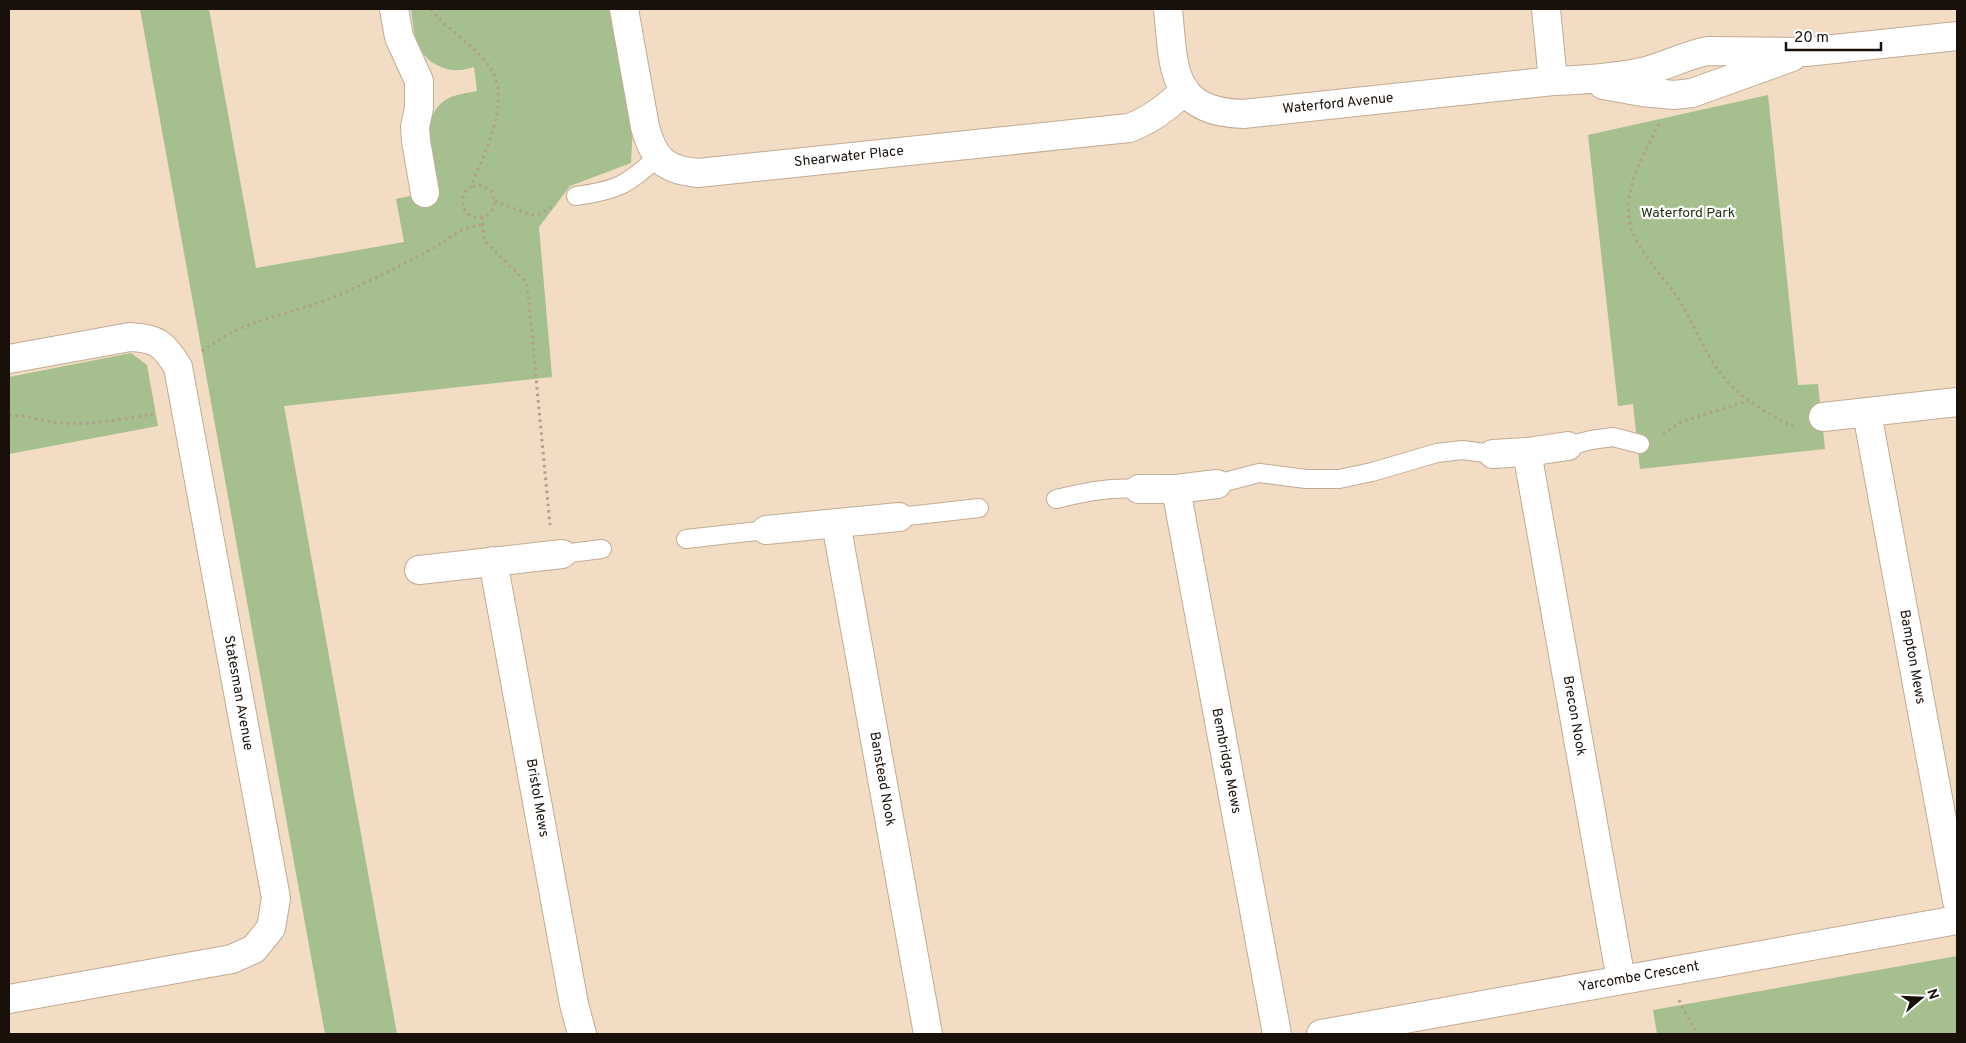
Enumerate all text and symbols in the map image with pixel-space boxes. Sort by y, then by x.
scale bar [1786,20,1881,52]
text: 20 m [1794,29,1829,48]
street label: Waterford Avenue [1282,90,1394,118]
street label: Shearwater Place [793,143,905,171]
park label: Waterford Park [1641,205,1735,222]
street label: Bampton Mews [1895,608,1929,706]
street label: Statesman Avenue [220,634,256,752]
street label: Brecon Nook [1559,674,1589,758]
street label: Bembridge Mews [1207,707,1245,815]
street label: Banstead Nook [865,730,899,828]
street label: Bristol Mews [522,757,552,839]
street label: Yarcombe Crescent [1577,958,1701,996]
north arrow [1896,973,1946,1023]
text: N [1922,987,1942,1002]

